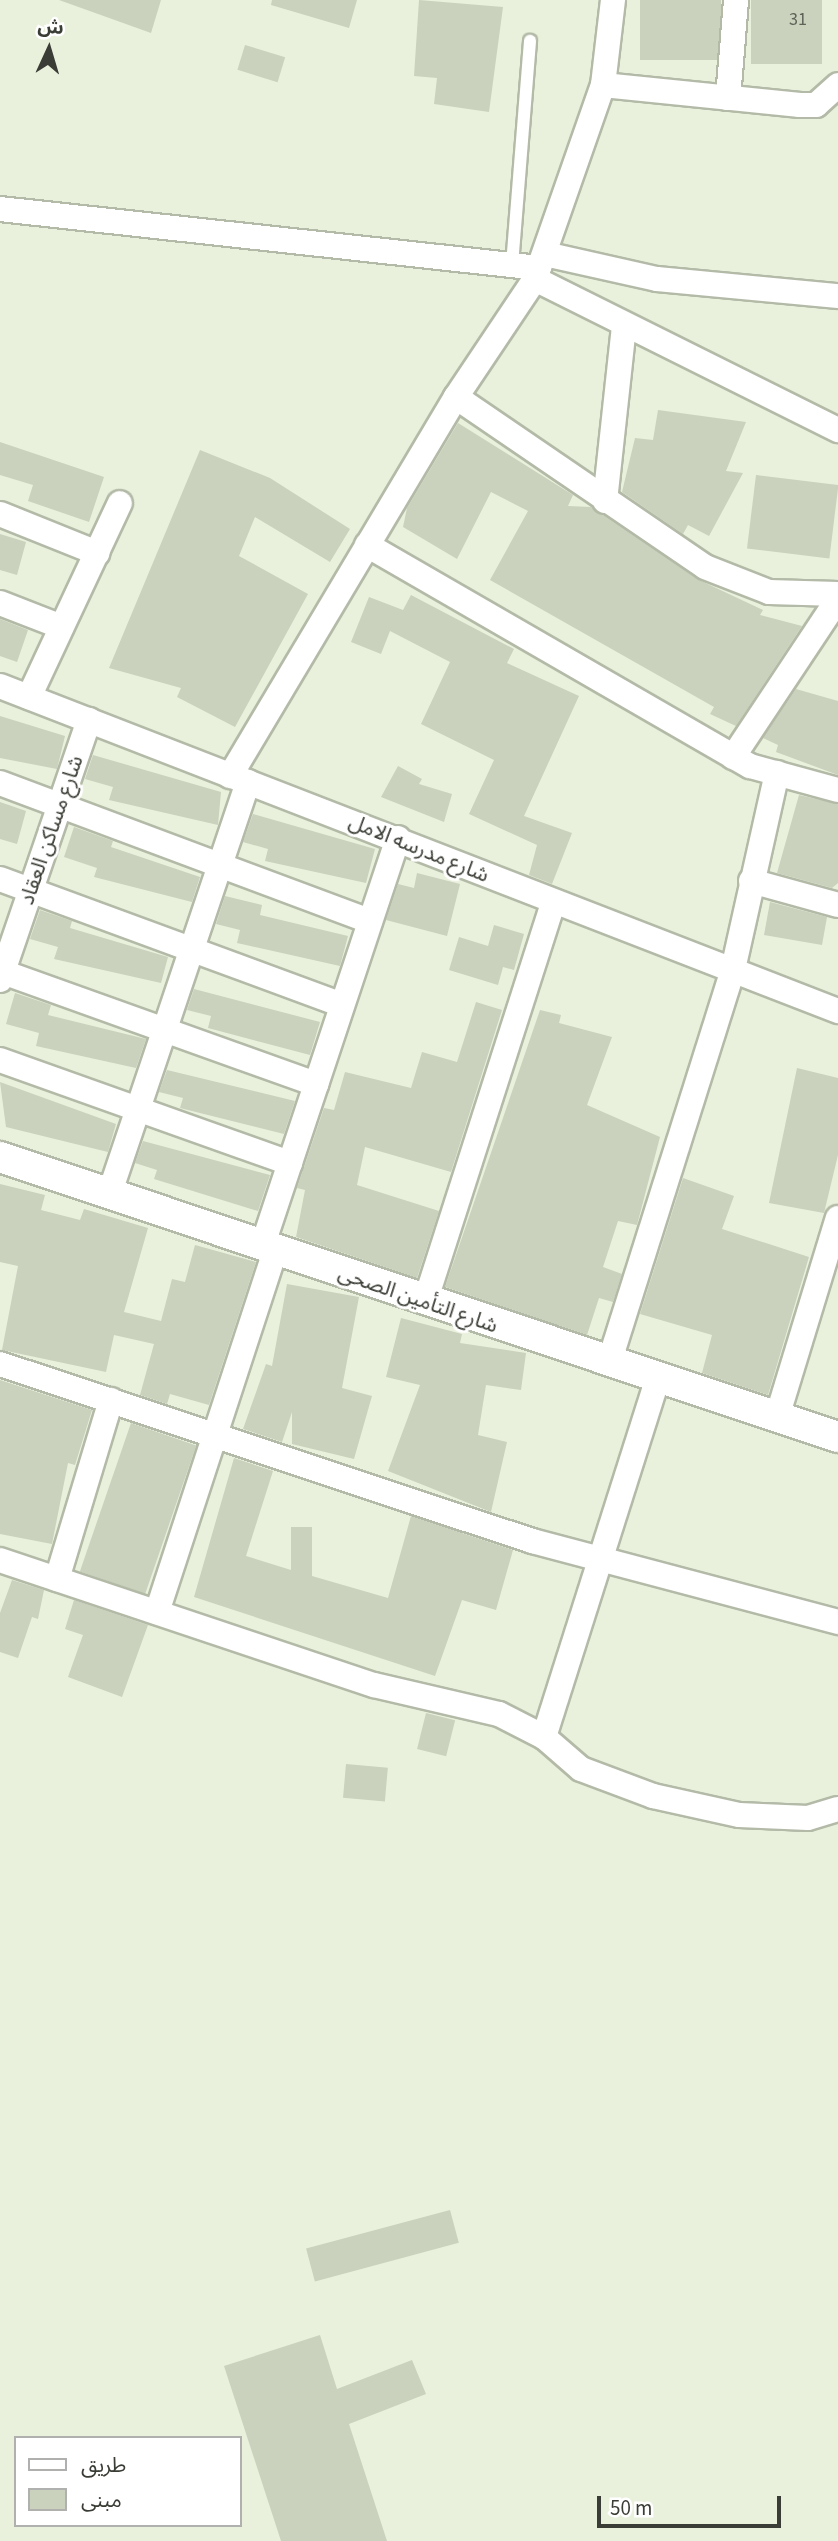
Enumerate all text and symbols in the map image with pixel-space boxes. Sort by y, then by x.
house number: 31 [789,9,807,31]
text: ش [37,13,64,42]
north arrow [14,14,84,84]
street label: شارع مساكن العقاد [14,752,88,908]
street label: شارع مدرسه الامل [345,808,493,888]
street label: شارع التأمين الصحى [335,1260,501,1338]
legend [14,2436,242,2527]
text: طريق [81,2450,126,2480]
scale bar [600,2482,784,2526]
text: مبنى [81,2485,122,2515]
text: 50 m [610,2493,652,2523]

